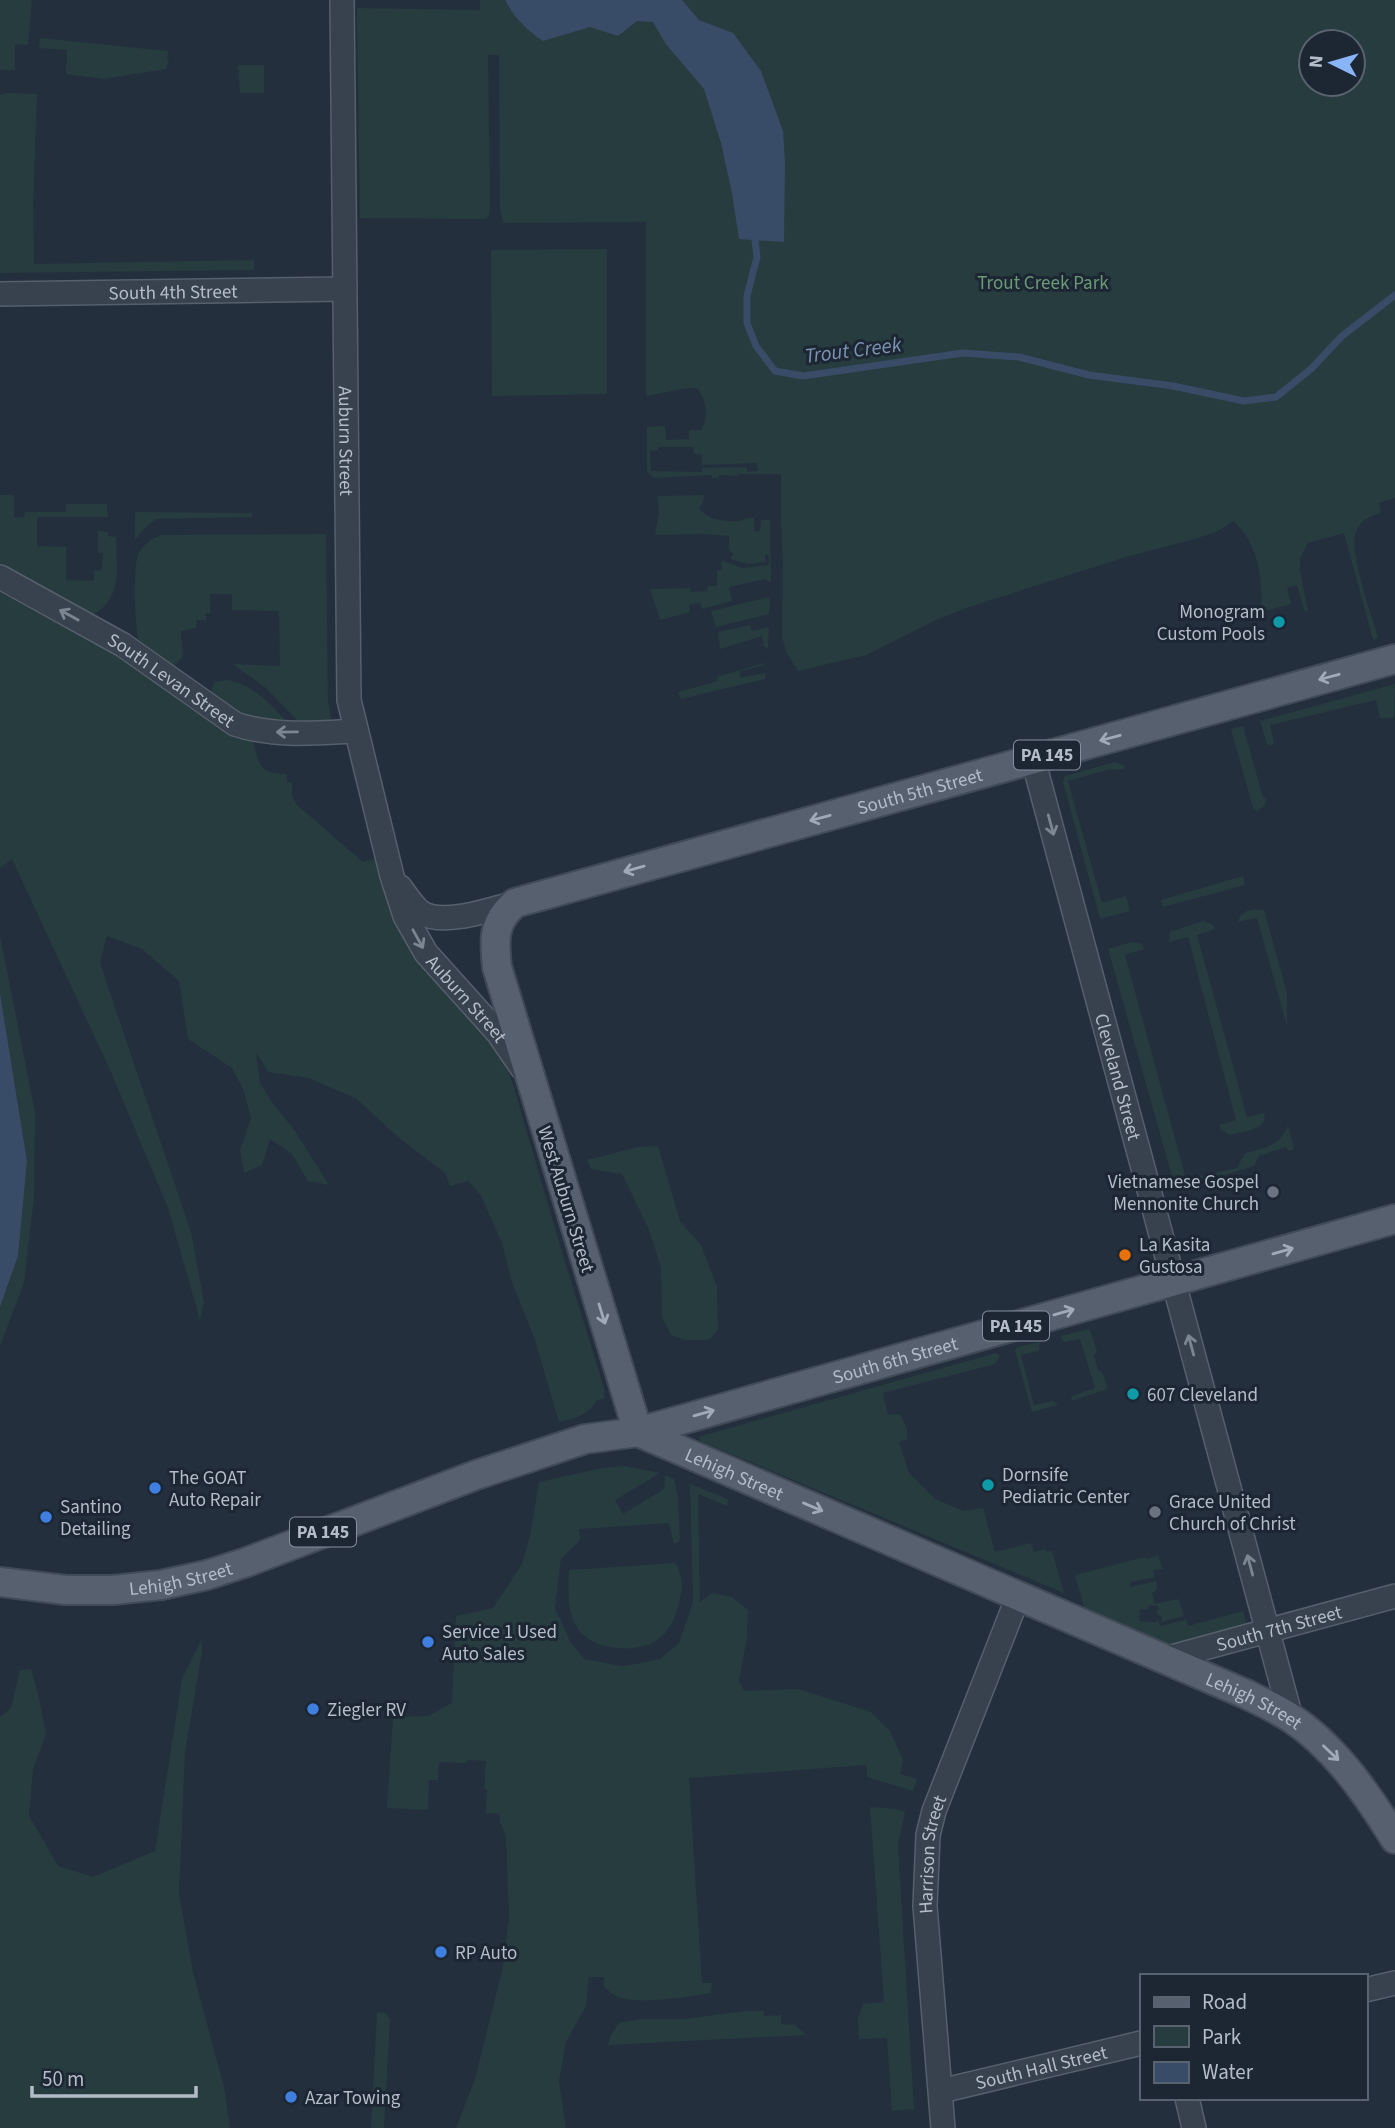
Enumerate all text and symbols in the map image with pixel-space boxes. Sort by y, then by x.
north arrow [1297,28,1367,98]
text: N [1303,54,1331,69]
park label: Trout Creek Park [977,270,1109,297]
street label: South 4th Street [108,279,238,307]
water label: Trout Creek [803,329,904,371]
street label: Auburn Street [331,386,359,497]
place label: Monogram Custom Pools [1157,599,1265,648]
one-way arrow [59,608,79,622]
marker: Monogram Custom Pools [1271,614,1287,630]
street label: South Levan Street [102,627,240,735]
one-way arrow [1318,671,1341,684]
one-way arrow [276,726,299,739]
one-way arrow [1099,732,1121,745]
road number: PA 145 [1014,740,1080,770]
street label: South 5th Street [854,762,986,822]
one-way arrow [809,812,831,825]
one-way arrow [1045,813,1058,836]
one-way arrow [623,864,645,877]
one-way arrow [412,928,425,949]
street label: Auburn Street [419,950,513,1049]
street label: Cleveland Street [1087,1011,1147,1144]
street label: West Auburn Street [530,1123,601,1277]
place label: Vietnamese Gospel Mennonite Church [1108,1169,1259,1218]
marker: Vietnamese Gospel Mennonite Church [1265,1184,1281,1200]
place label: La Kasita Gustosa [1139,1232,1210,1281]
one-way arrow [1272,1243,1294,1256]
marker: La Kasita Gustosa [1117,1247,1133,1263]
one-way arrow [597,1302,610,1324]
one-way arrow [1052,1305,1075,1318]
road number: PA 145 [983,1311,1049,1340]
street label: South 6th Street [830,1331,962,1392]
one-way arrow [1184,1335,1197,1357]
place label: 607 Cleveland [1147,1382,1258,1409]
marker: 607 Cleveland [1125,1386,1141,1402]
one-way arrow [692,1406,714,1419]
street label: Lehigh Street [680,1442,788,1508]
place label: Dornsife Pediatric Center [1002,1462,1130,1511]
place label: The GOAT Auto Repair [169,1465,261,1514]
marker: Dornsife Pediatric Center [980,1477,996,1493]
marker: The GOAT Auto Repair [147,1480,163,1496]
place label: Grace United Church of Christ [1169,1489,1296,1538]
place label: Santino Detailing [60,1494,131,1543]
one-way arrow [802,1501,824,1514]
marker: Grace United Church of Christ [1147,1504,1163,1520]
marker: Santino Detailing [38,1509,54,1525]
road number: PA 145 [290,1518,356,1546]
one-way arrow [1242,1554,1255,1576]
street label: Lehigh Street [128,1555,237,1603]
street label: South 7th Street [1213,1599,1346,1659]
place label: Service 1 Used Auto Sales [442,1619,557,1668]
marker: Service 1 Used Auto Sales [420,1634,436,1650]
street label: Lehigh Street [1201,1666,1308,1737]
place label: Ziegler RV [327,1697,406,1724]
marker: Ziegler RV [305,1701,321,1717]
one-way arrow [1322,1744,1339,1761]
street label: Harrison Street [913,1791,954,1915]
place label: RP Auto [455,1940,517,1967]
marker: RP Auto [433,1944,449,1960]
legend [1140,1974,1367,2100]
text: Road [1202,1987,1247,2017]
text: Park [1202,2022,1242,2052]
street label: South Hall Street [973,2039,1111,2097]
scale bar [32,2054,196,2098]
text: Water [1202,2057,1254,2087]
text: 50 m [42,2064,84,2094]
place label: Azar Towing [305,2085,401,2112]
marker: Azar Towing [283,2089,299,2105]

